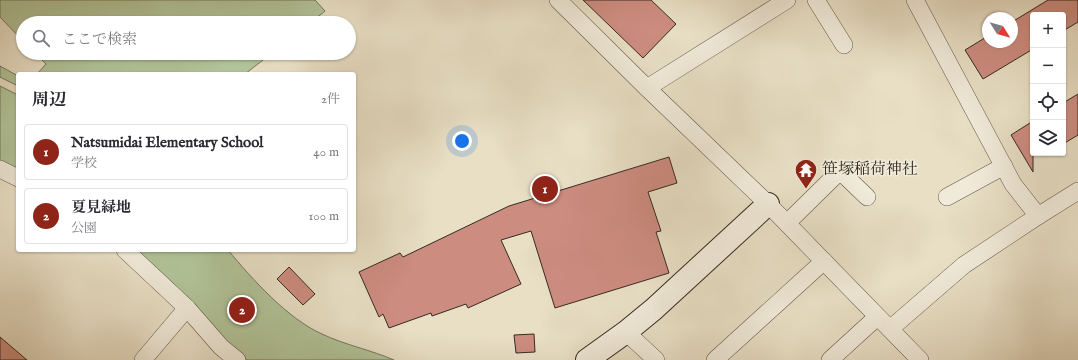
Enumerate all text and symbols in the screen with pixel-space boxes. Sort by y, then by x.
north arrow [982,12,1018,48]
map controls [1030,12,1066,156]
button: + [1030,12,1066,48]
search box [16,16,356,60]
icon: search [30,27,52,49]
text: ここで検索 [62,30,137,49]
button: − [1030,48,1066,84]
button: locate [1030,84,1066,120]
text: 周辺 [32,90,66,111]
text: 2件 [321,91,340,108]
button: layers [1030,120,1066,156]
your location [452,131,472,151]
text: Natsumidai Elementary School [71,133,263,152]
text: 1 [44,144,48,161]
text: 40 m [313,144,339,161]
text: 学校 [71,155,97,172]
temple icon: 笹塚稲荷神社 [793,157,819,190]
place label: 笹塚稲荷神社 [822,160,918,180]
pin: 1 [532,174,558,204]
text: 夏見緑地 [71,198,131,217]
text: 2 [43,208,49,225]
text: 100 m [309,208,339,225]
text: 公園 [71,220,97,237]
pin: 2 [229,295,255,325]

